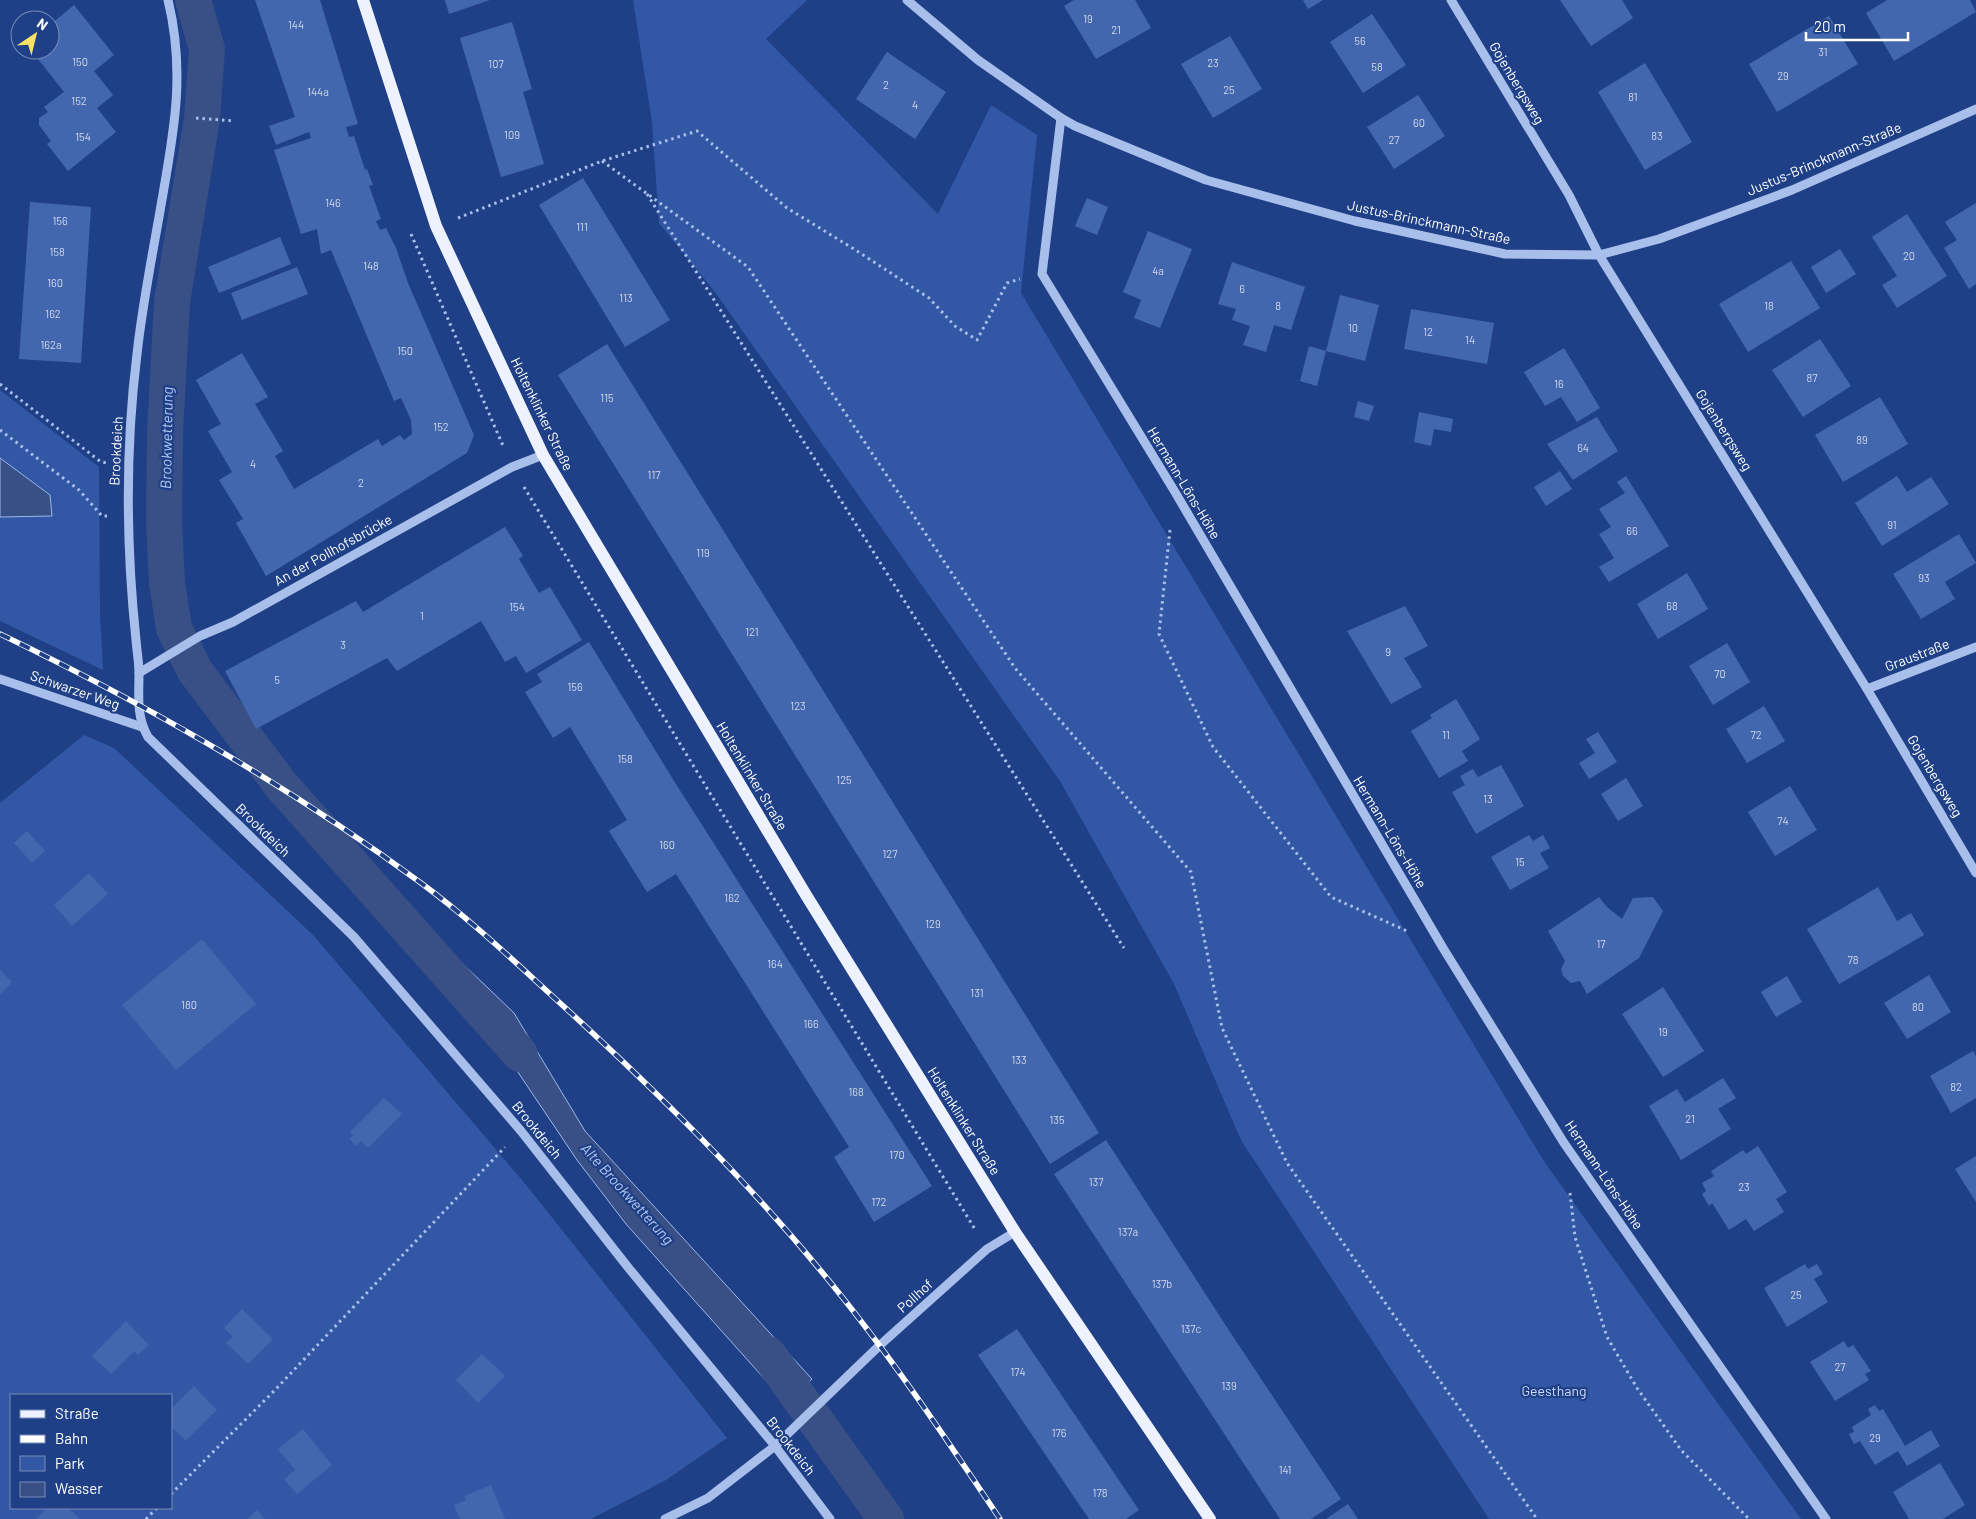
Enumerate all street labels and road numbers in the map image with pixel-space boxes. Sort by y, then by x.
street label: Gojenbergsweg [1486,38,1549,127]
street label: Justus-Brinckmann-Straße [1744,118,1904,199]
street label: Justus-Brinckmann-Straße [1346,196,1512,247]
street label: Holtenklinker Straße [508,354,577,473]
street label: Gojenbergsweg [1693,386,1756,474]
street label: Brookdeich [105,416,126,486]
street label: Hermann-Löns-Höhe [1144,424,1225,542]
street label: An der Pollhofsbrücke [271,510,395,589]
street label: Graustraße [1882,634,1951,675]
street label: Schwarzer Weg [28,666,122,713]
street label: Holtenklinker Straße [713,718,792,833]
street label: Gojenbergsweg [1904,731,1967,820]
street label: Hermann-Löns-Höhe [1350,773,1431,891]
street label: Brookdeich [233,799,294,860]
street label: Holtenklinker Straße [924,1064,1005,1178]
street label: Brookdeich [509,1097,566,1162]
street label: Hermann-Löns-Höhe [1562,1117,1647,1232]
street label: Pollhof [893,1275,936,1316]
street label: Brookdeich [763,1413,819,1478]

